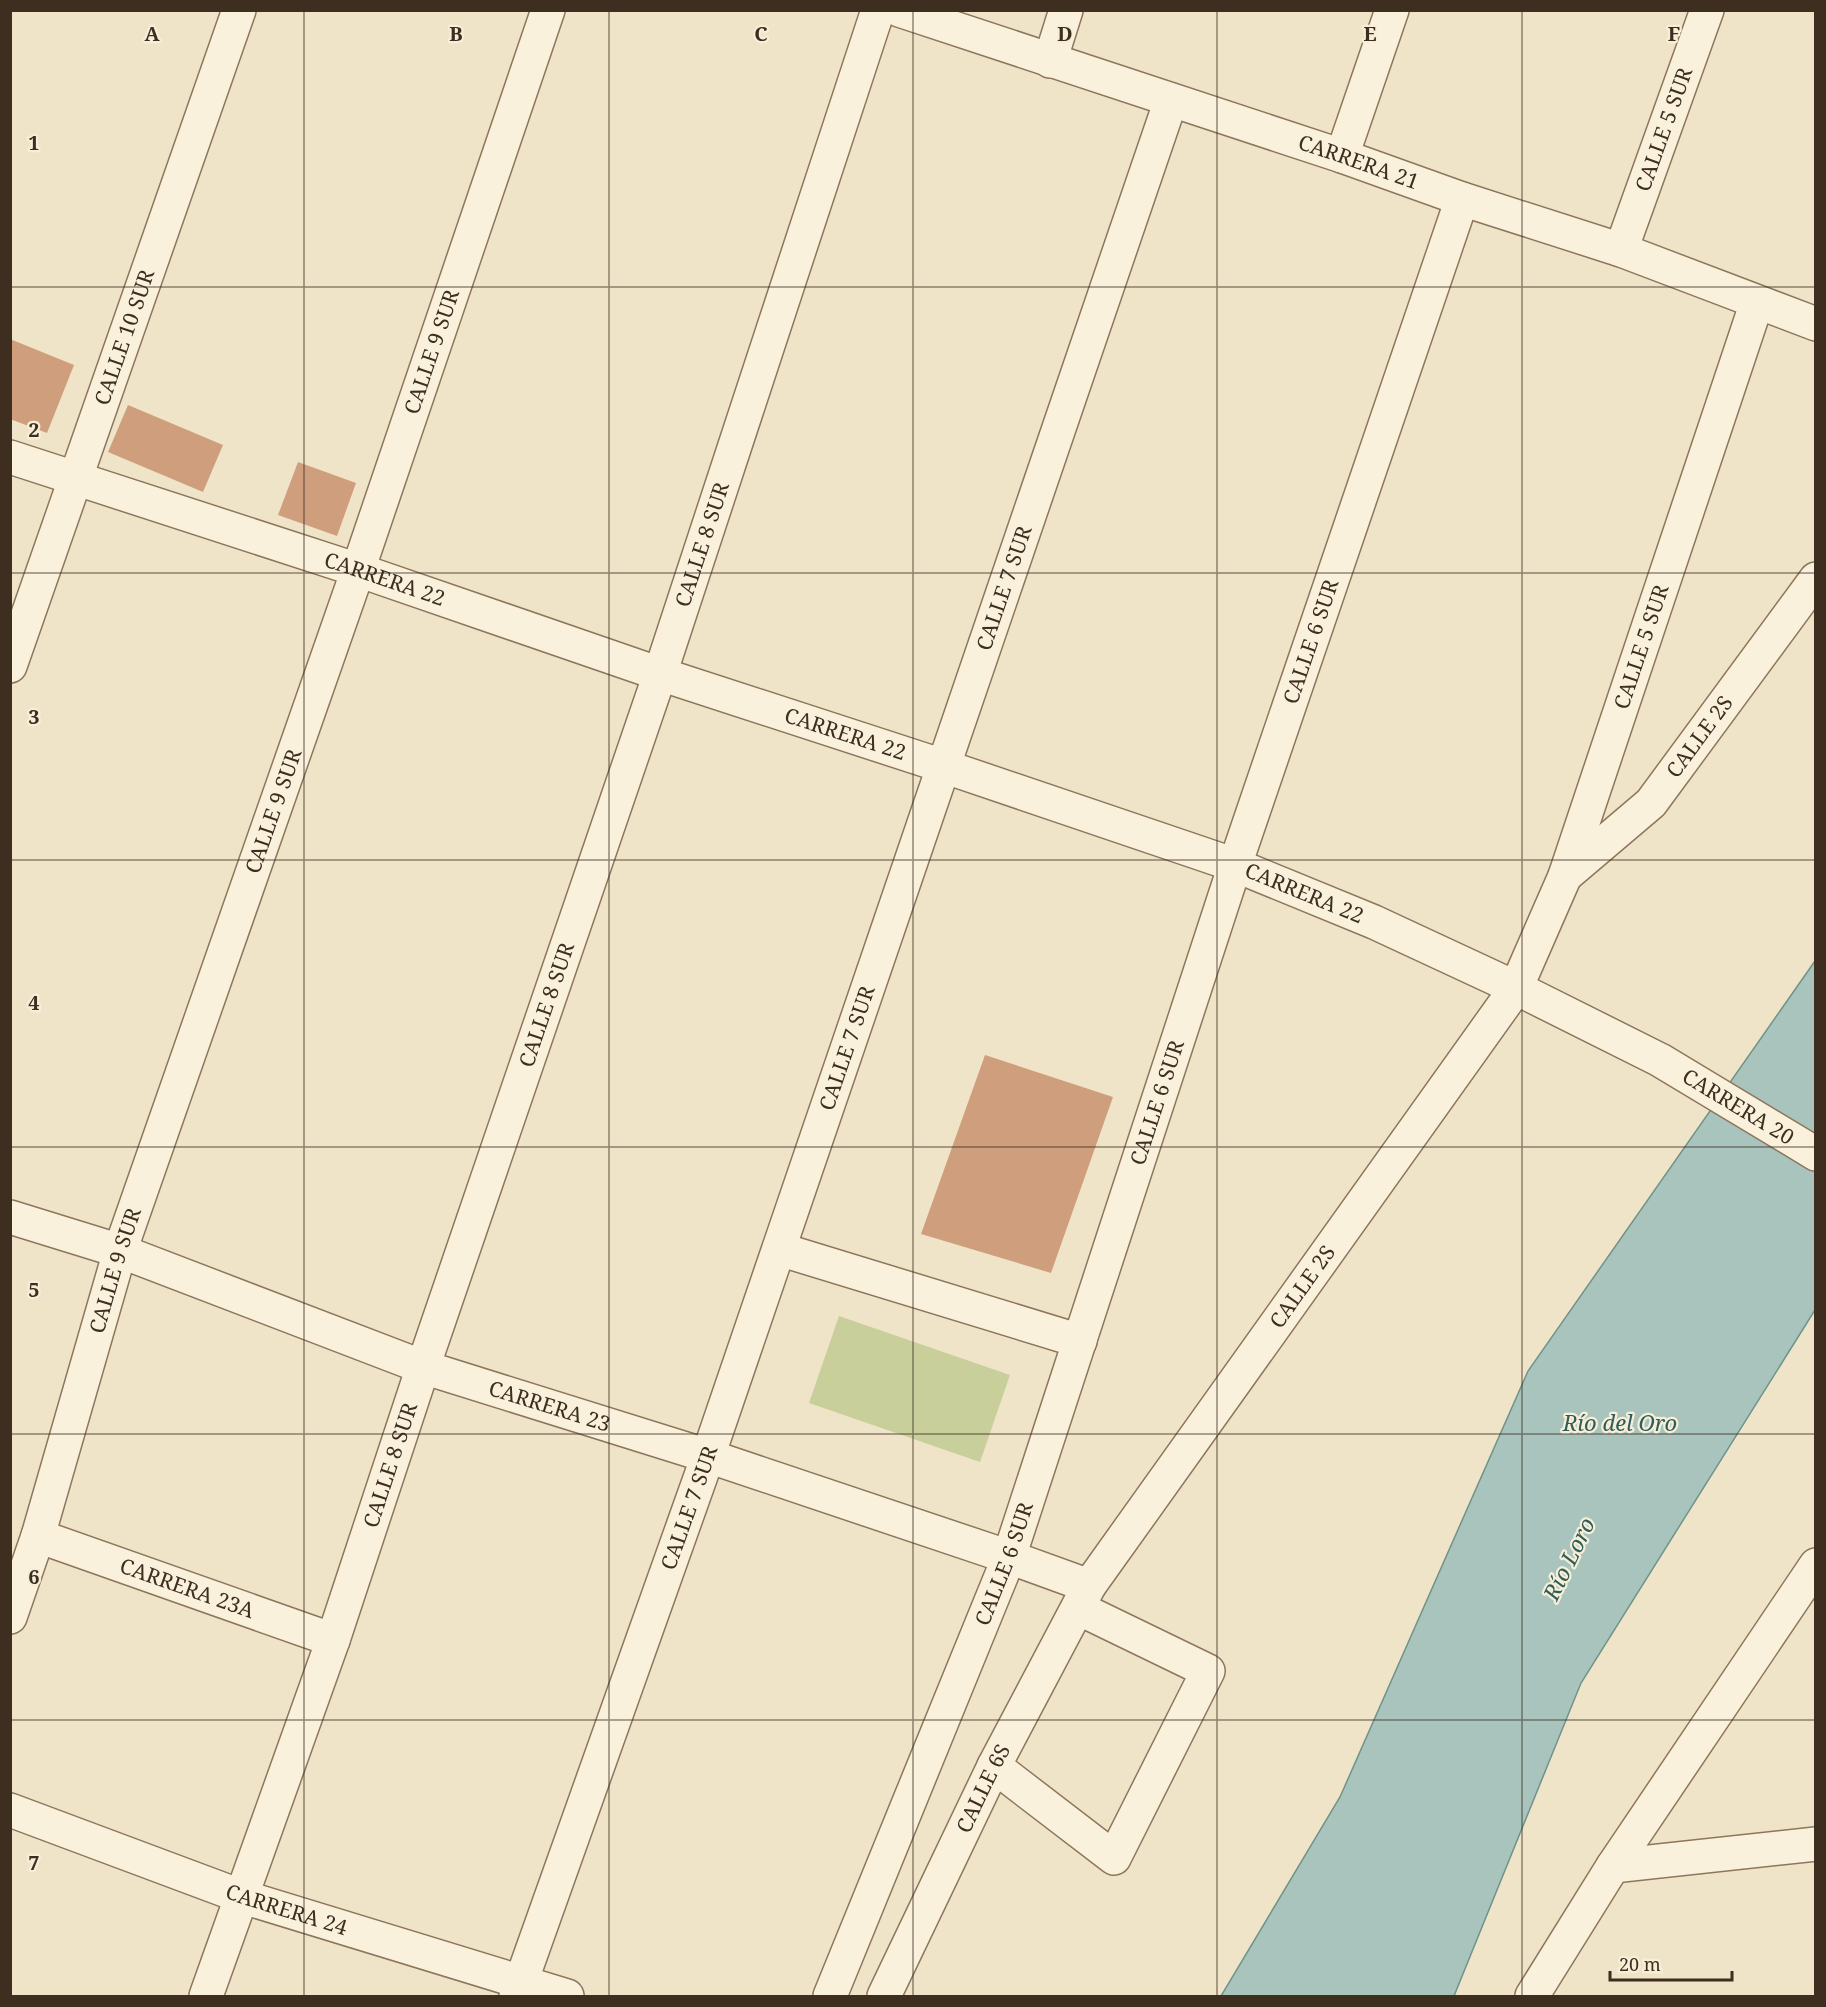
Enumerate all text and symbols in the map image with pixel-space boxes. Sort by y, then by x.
text: A [144,20,160,47]
text: B [449,20,463,47]
text: C [754,20,768,47]
text: D [1057,20,1073,47]
text: E [1363,20,1377,47]
text: F [1668,20,1680,47]
street label: CALLE 5 SUR [1628,63,1698,195]
street label: CARRERA 21 [1295,128,1423,195]
text: 1 [28,129,40,156]
street label: CALLE 10 SUR [87,265,160,409]
street label: CALLE 9 SUR [397,285,465,418]
text: 2 [28,416,40,443]
street label: CALLE 8 SUR [668,478,735,610]
street label: CALLE 7 SUR [969,522,1038,654]
street label: CARRERA 22 [321,545,449,612]
street label: CALLE 6 SUR [1276,575,1344,707]
street label: CALLE 5 SUR [1607,580,1675,713]
street label: CALLE 2S [1659,689,1739,783]
street label: CARRERA 22 [781,700,910,766]
text: 3 [28,703,40,730]
street label: CALLE 9 SUR [238,745,307,877]
street label: CARRERA 22 [1241,856,1368,929]
street label: CALLE 8 SUR [512,938,580,1071]
street label: CALLE 7 SUR [812,982,881,1114]
text: 4 [28,989,40,1016]
street label: CALLE 6 SUR [1123,1036,1190,1169]
street label: CARRERA 20 [1677,1062,1800,1151]
street label: CALLE 9 SUR [82,1204,147,1337]
street label: CALLE 2S [1263,1239,1341,1333]
text: 5 [28,1276,40,1303]
street label: CARRERA 23 [485,1373,614,1438]
street label: CALLE 8 SUR [356,1399,423,1531]
water label: Río del Oro [1562,1407,1677,1437]
street label: CALLE 7 SUR [654,1442,724,1574]
street label: CALLE 6 SUR [968,1498,1039,1630]
water label: Río Loro [1535,1512,1601,1606]
street label: CARRERA 23A [116,1551,259,1624]
text: 6 [28,1563,40,1590]
street label: CALLE 6S [949,1739,1016,1837]
text: 7 [28,1849,40,1876]
street label: CARRERA 24 [222,1877,351,1941]
scale bar [1610,1944,1732,1982]
text: 20 m [1619,1952,1661,1976]

